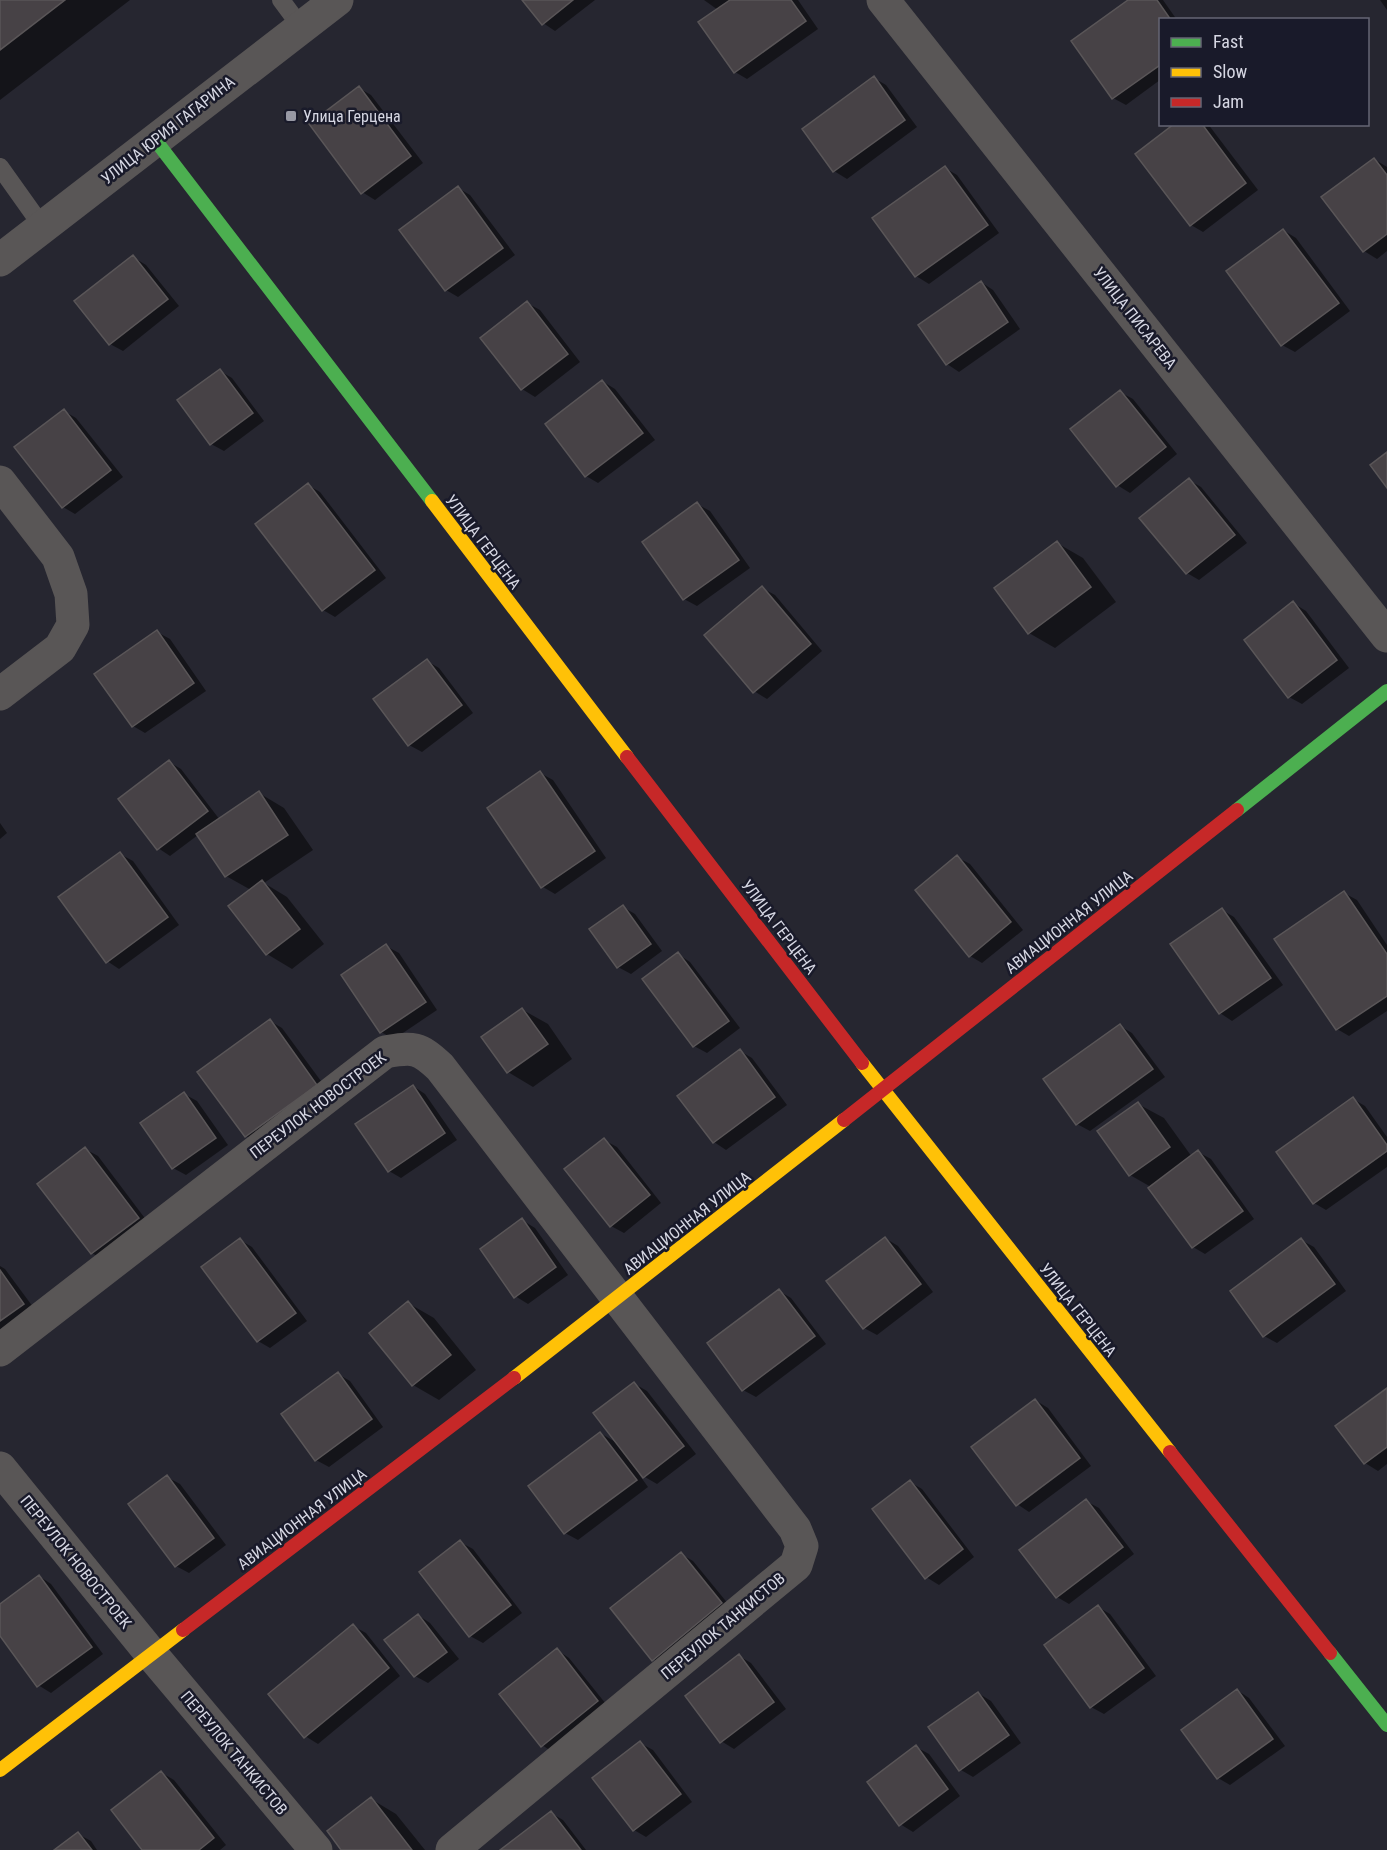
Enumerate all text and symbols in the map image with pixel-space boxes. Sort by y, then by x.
legend [1159,18,1369,126]
text: Fast [1213,31,1244,52]
text: Slow [1213,61,1248,82]
street label: УЛИЦА ЮРИЯ ГАГАРИНА [97,72,239,188]
text: Jam [1213,91,1244,112]
place label: Улица Герцена [303,107,401,126]
marker: Улица Герцена [284,109,298,123]
street label: УЛИЦА ПИСАРЕВА [1089,263,1181,373]
street label: УЛИЦА ГЕРЦЕНА [441,491,525,593]
street label: АВИАЦИОННАЯ УЛИЦА [1001,866,1137,978]
street label: УЛИЦА ГЕРЦЕНА [737,876,821,978]
street label: ПЕРЕУЛОК НОВОСТРОЕК [246,1048,390,1162]
street label: АВИАЦИОННАЯ УЛИЦА [619,1167,755,1279]
street label: УЛИЦА ГЕРЦЕНА [1036,1259,1120,1361]
street label: АВИАЦИОННАЯ УЛИЦА [234,1464,370,1574]
street label: ПЕРЕУЛОК НОВОСТРОЕК [17,1492,136,1632]
street label: ПЕРЕУЛОК ТАНКИСТОВ [657,1569,789,1683]
street label: ПЕРЕУЛОК ТАНКИСТОВ [177,1687,291,1819]

